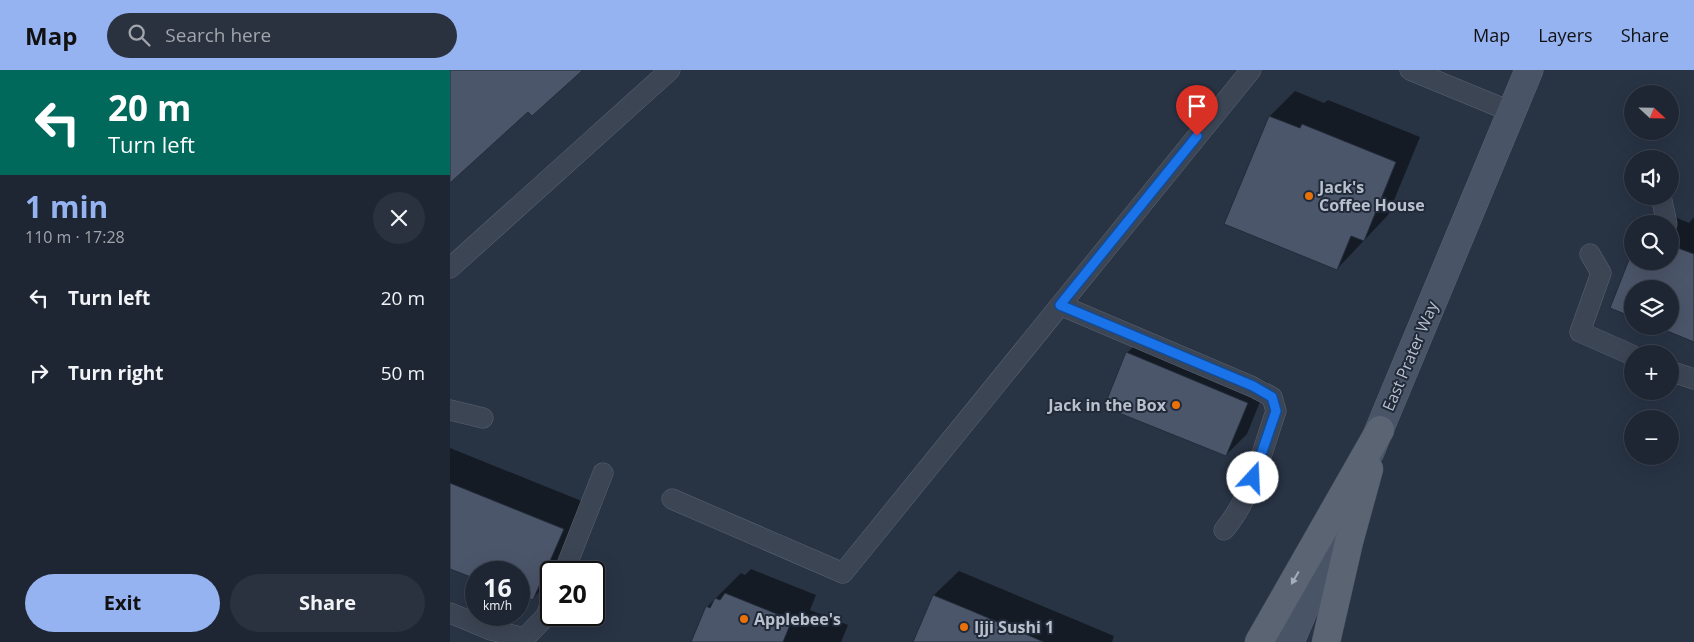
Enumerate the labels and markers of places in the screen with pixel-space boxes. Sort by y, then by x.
pin [1176,85,1218,136]
place label: Jack's Coffee House [1317,176,1425,216]
marker: Jack's Coffee House [1303,190,1315,202]
place label: Jack in the Box [1046,394,1167,416]
marker: Jack in the Box [1170,399,1182,411]
place label: Applebee's [754,608,841,630]
marker: Applebee's [738,613,750,625]
place label: Ijji Sushi 1 [974,616,1054,638]
marker: Ijji Sushi 1 [958,621,970,633]

